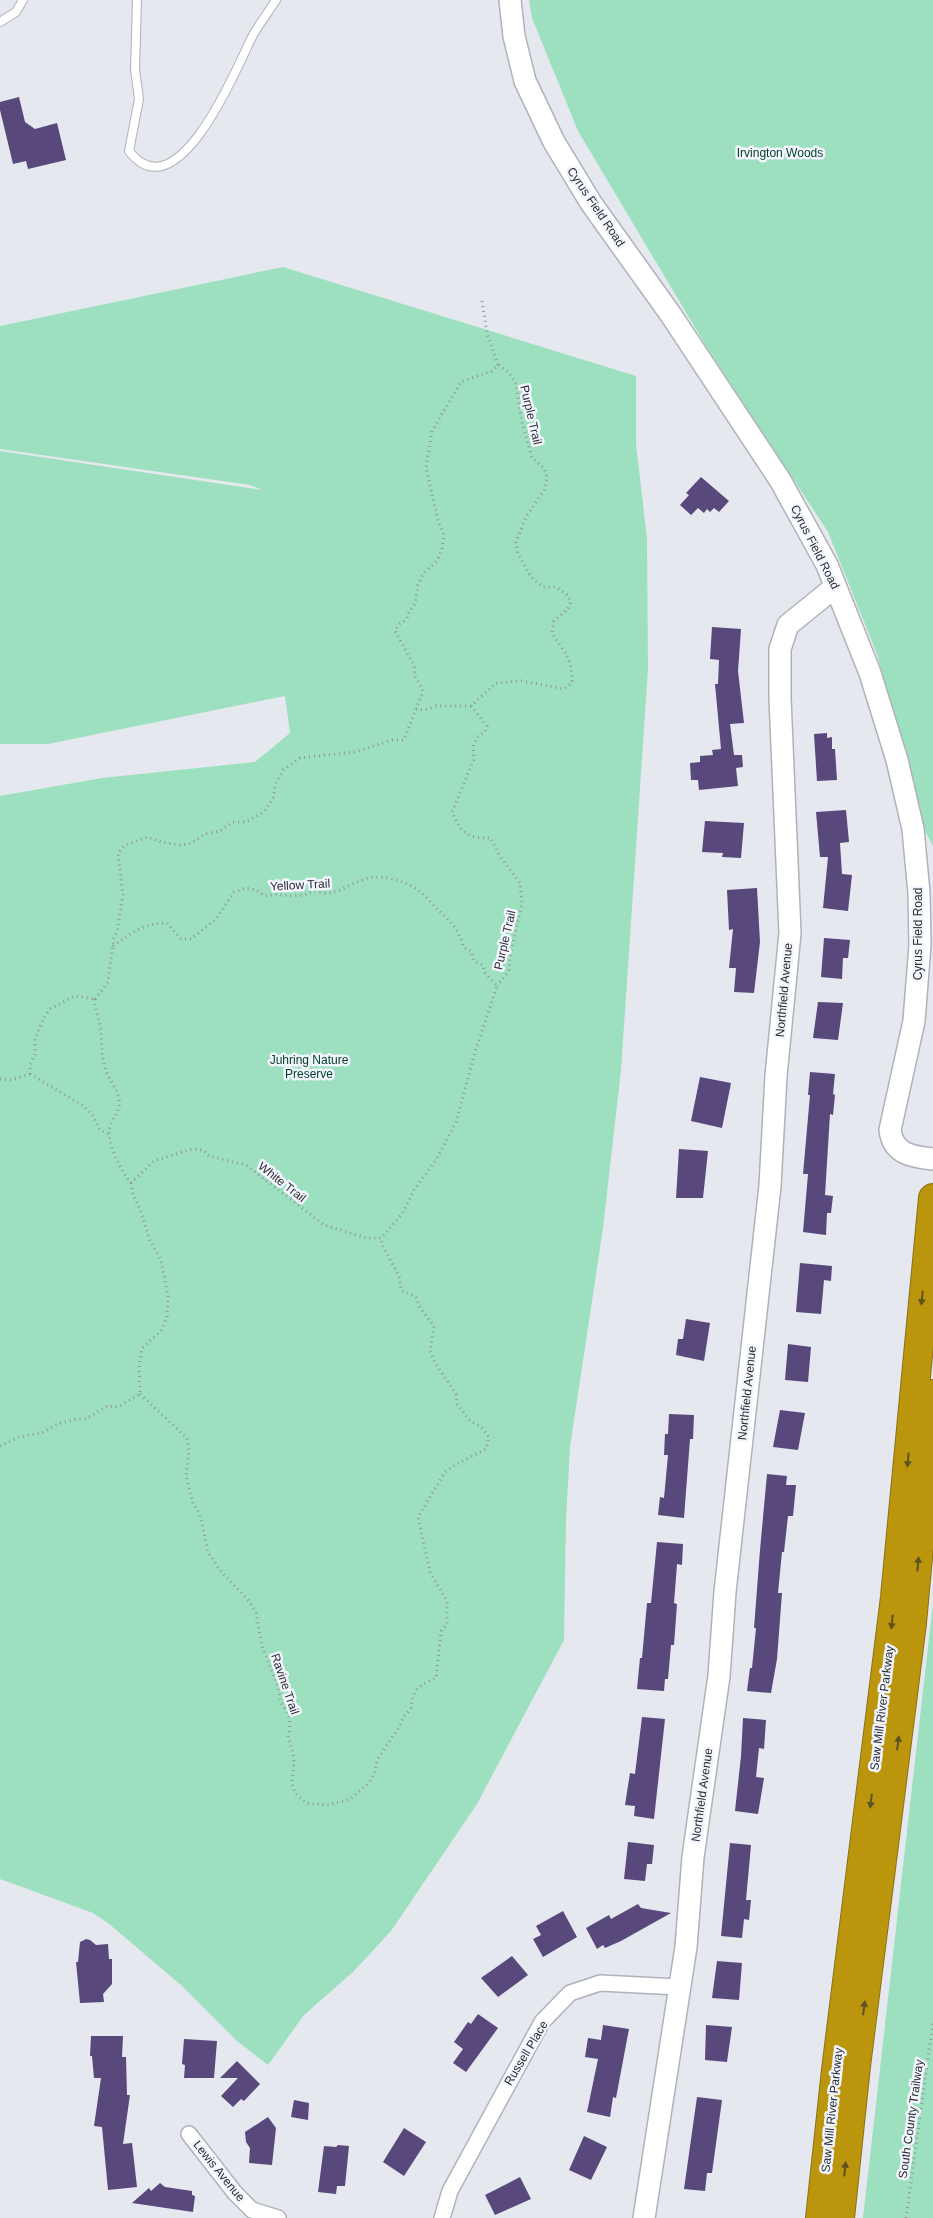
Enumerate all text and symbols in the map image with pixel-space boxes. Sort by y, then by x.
park label: Irvington Woods [737,146,823,160]
street label: Cyrus Field Road [564,165,628,249]
street label: Purple Trail [517,384,545,446]
street label: Cyrus Field Road [788,503,842,591]
street label: Yellow Trail [270,876,330,894]
street label: Cyrus Field Road [911,888,925,980]
street label: Purple Trail [491,909,519,971]
street label: Northfield Avenue [773,942,795,1038]
park label: Juhring Nature Preserve [270,1053,349,1081]
street label: White Trail [255,1159,309,1205]
one-way arrow [918,1291,926,1307]
street label: Northfield Avenue [735,1345,759,1441]
one-way arrow [903,1453,911,1469]
one-way arrow [914,1556,922,1572]
one-way arrow [888,1614,896,1630]
street label: Saw Mill River Parkway [867,1645,897,1771]
street label: Ravine Trail [268,1652,302,1716]
one-way arrow [894,1734,902,1750]
street label: Northfield Avenue [688,1747,716,1843]
one-way arrow [866,1793,874,1809]
one-way arrow [860,2000,868,2016]
street label: Russell Place [501,2018,551,2088]
street label: Saw Mill River Parkway [818,2047,846,2173]
street label: South County Trailway [896,2059,926,2179]
street label: Lewis Avenue [190,2138,248,2204]
one-way arrow [841,2161,849,2177]

